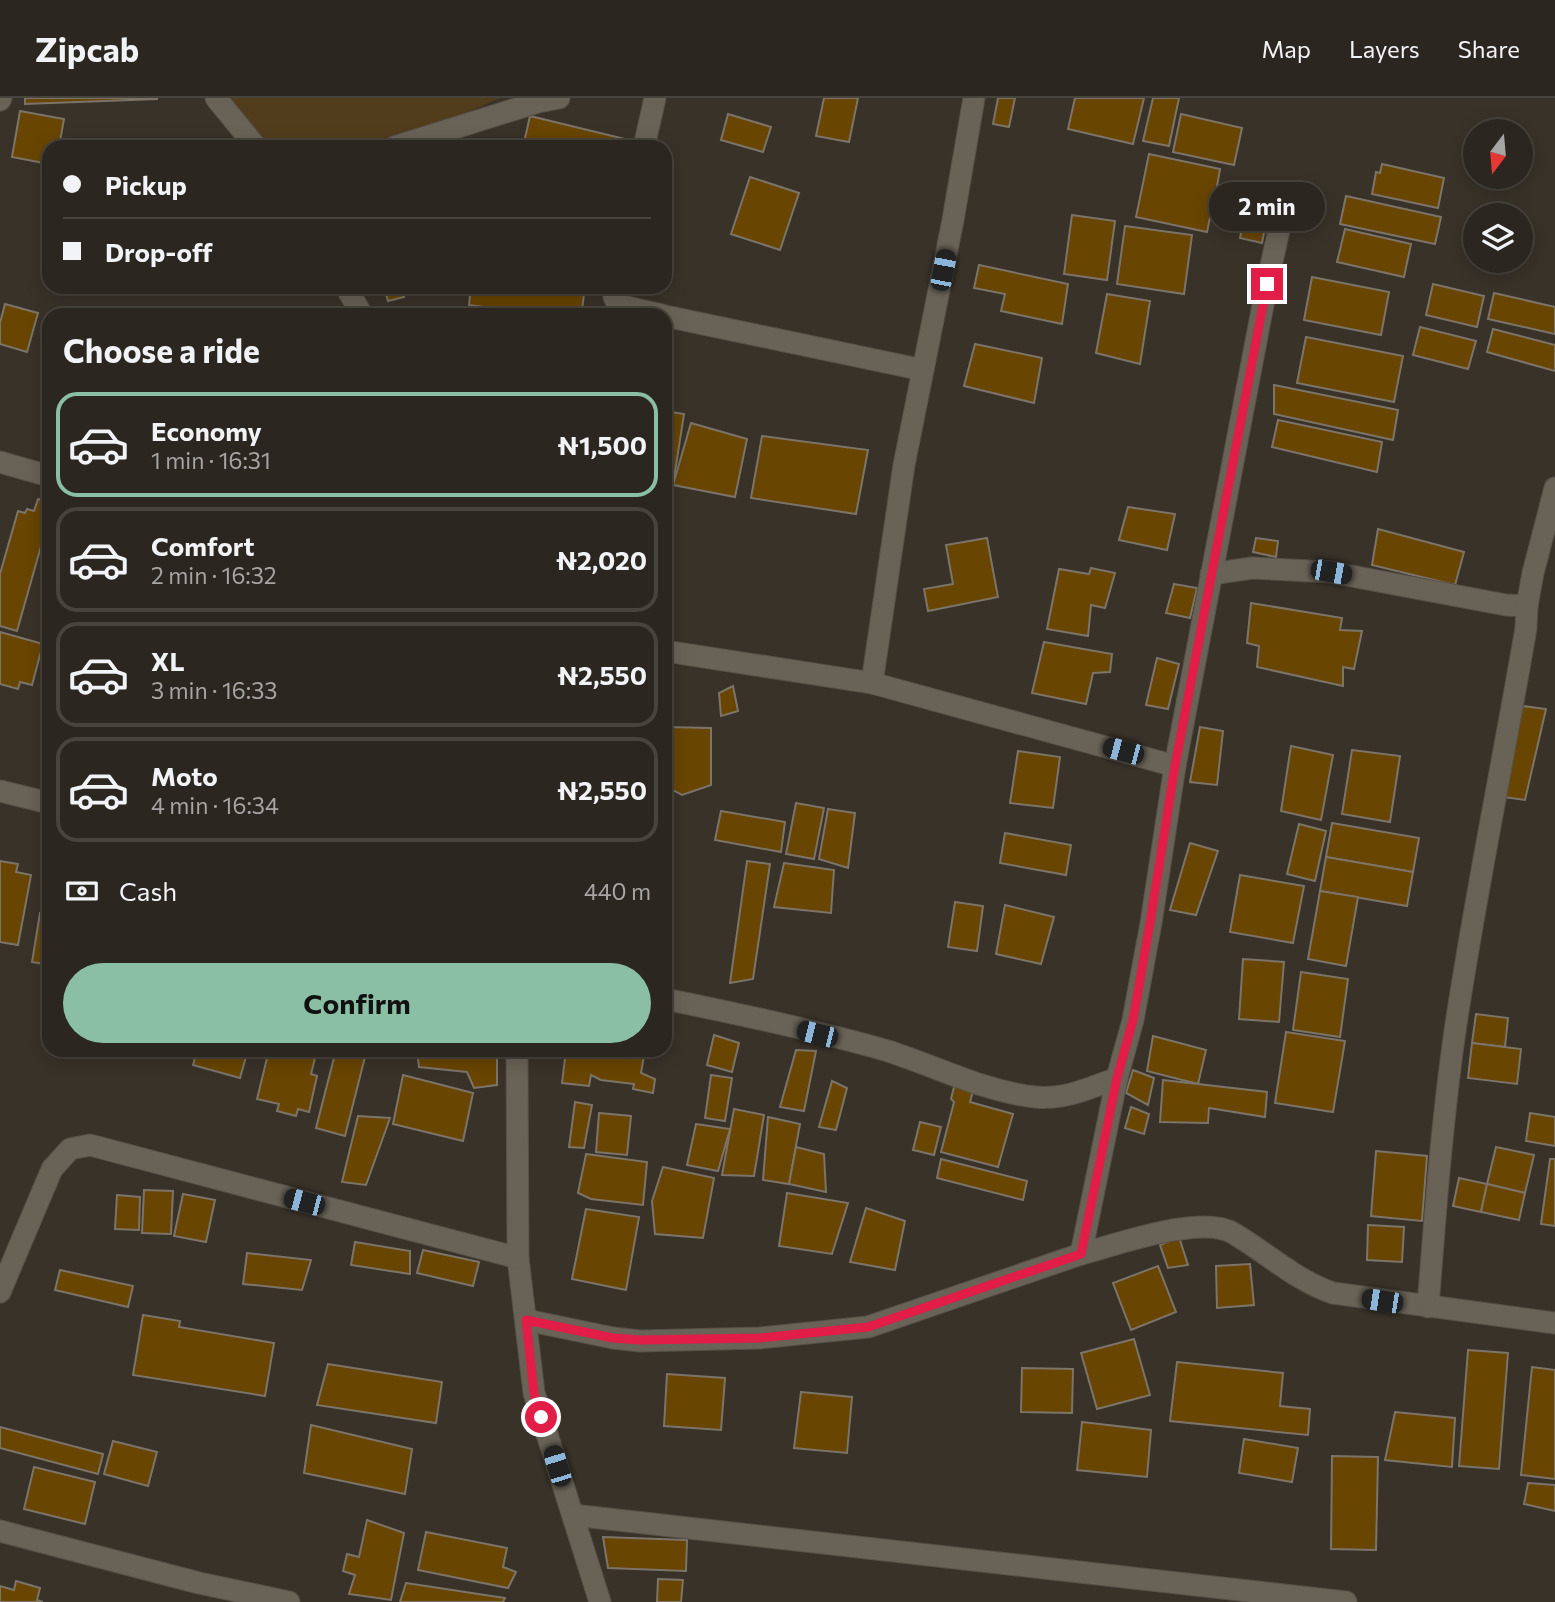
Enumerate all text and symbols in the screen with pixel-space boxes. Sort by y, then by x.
text: Zipcab [35,28,139,69]
text: Map [1262,34,1311,63]
text: Layers [1349,34,1420,63]
text: Share [1458,34,1520,63]
north arrow [1463,119,1533,189]
map controls [1463,119,1533,273]
text: Pickup [105,169,187,200]
callout: 2 min [1209,183,1325,232]
text: 2 min [1238,192,1296,220]
button: layers [1463,203,1533,273]
text: Drop-off [105,236,212,267]
car [929,247,958,293]
route end [1251,268,1283,300]
text: Choose a ride [63,330,260,370]
icon: car [67,413,130,476]
text: Economy [151,415,262,446]
text: ₦1,500 [557,429,647,460]
text: 1 min · 16:31 [151,446,271,474]
icon: car [67,528,130,591]
text: Comfort [151,530,254,561]
text: ₦2,020 [556,544,647,575]
car [1309,558,1354,586]
text: 2 min · 16:32 [151,561,277,589]
icon: car [67,643,130,706]
text: XL [151,645,185,676]
text: ₦2,550 [557,659,647,690]
text: 3 min · 16:33 [151,676,277,704]
car [1100,735,1147,767]
icon: car [67,758,130,821]
text: Moto [151,760,218,791]
text: ₦2,550 [557,774,647,805]
text: 4 min · 16:34 [151,791,279,819]
icon: cash [63,872,101,910]
text: Cash [119,875,177,906]
text: 440 m [584,877,651,905]
button: Confirm [63,963,651,1043]
car [795,1019,840,1049]
car [281,1186,328,1218]
car [1360,1287,1405,1315]
route start [525,1401,557,1433]
car [541,1443,574,1489]

